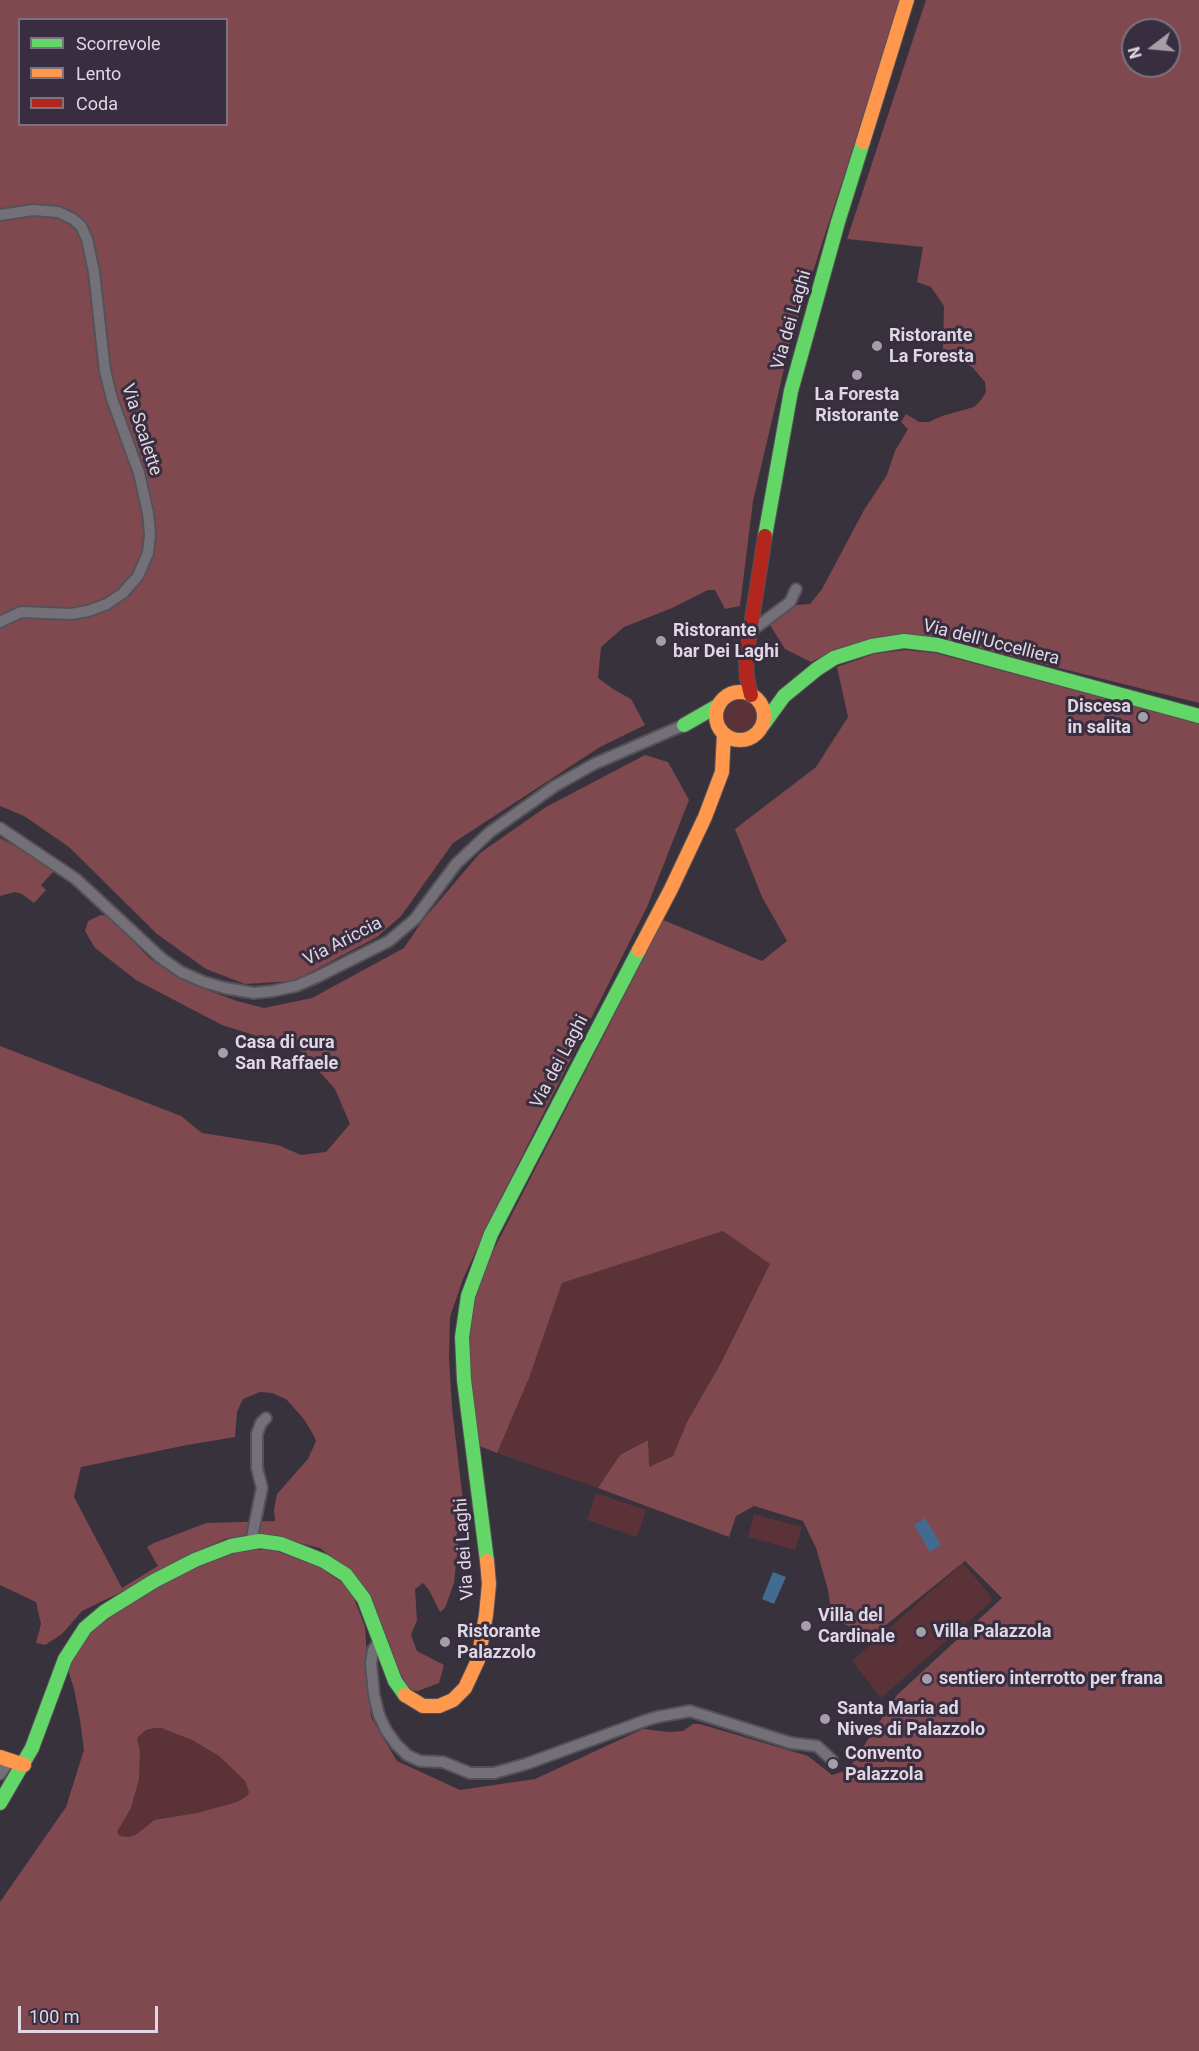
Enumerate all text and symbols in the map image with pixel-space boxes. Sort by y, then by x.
legend [18,18,228,126]
north arrow [1121,18,1181,78]
text: Scorrevole [76,33,161,54]
text: N [1124,45,1146,61]
text: Lento [76,63,121,84]
text: Coda [76,93,118,114]
street label: Via dei Laghi [767,268,817,372]
place label: Ristorante La Foresta [889,325,974,368]
marker: Ristorante La Foresta [870,339,884,353]
marker: La Foresta Ristorante [850,368,864,382]
street label: Via Scalette [116,381,166,479]
place label: La Foresta Ristorante [815,384,899,426]
street label: Via dell'Uccelliera [920,616,1062,670]
place label: Ristorante bar Dei Laghi [673,620,779,662]
marker: Ristorante bar Dei Laghi [654,634,668,648]
place label: Discesa in salita [1067,696,1131,738]
marker: Discesa in salita [1136,710,1150,724]
street label: Via Ariccia [300,913,386,971]
street label: Via dei Laghi [526,1012,594,1112]
place label: Casa di cura San Raffaele [235,1032,338,1074]
marker: Casa di cura San Raffaele [216,1046,230,1060]
street label: Via dei Laghi [451,1497,479,1601]
place label: Villa del Cardinale [818,1605,895,1648]
marker: Villa del Cardinale [799,1619,813,1633]
place label: Ristorante Palazzolo [457,1621,540,1664]
place label: Villa Palazzola [933,1621,1051,1643]
marker: Villa Palazzola [914,1625,928,1639]
marker: Ristorante Palazzolo [438,1635,452,1649]
place label: sentiero interrotto per frana [939,1668,1163,1690]
marker: sentiero interrotto per frana [920,1672,934,1686]
place label: Santa Maria ad Nives di Palazzolo [837,1698,985,1740]
marker: Santa Maria ad Nives di Palazzolo [818,1712,832,1726]
place label: Convento Palazzola [845,1743,923,1786]
marker: Convento Palazzola [826,1757,840,1771]
scale bar [21,1994,160,2032]
text: 100 m [29,2006,80,2027]

